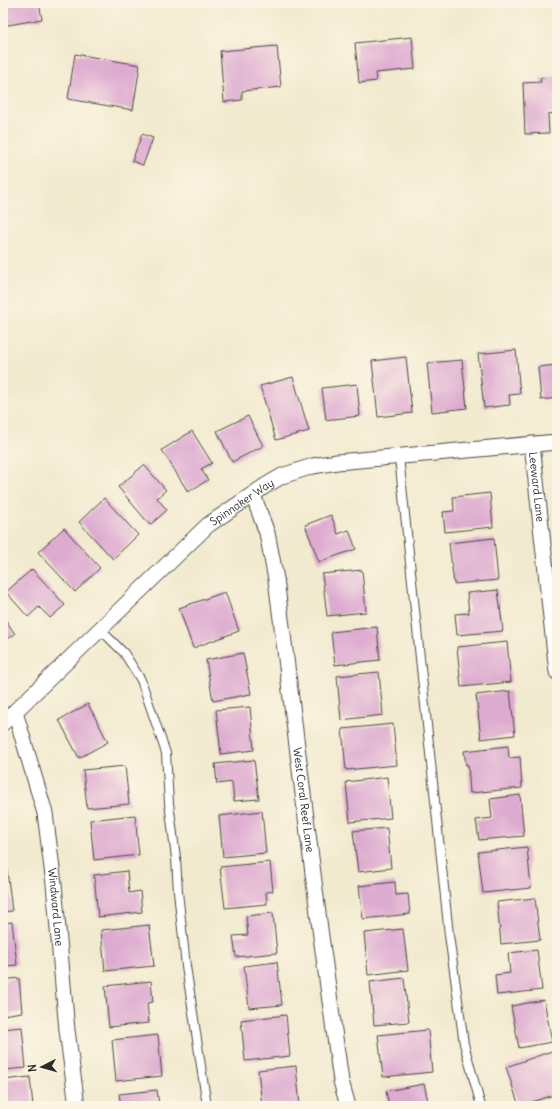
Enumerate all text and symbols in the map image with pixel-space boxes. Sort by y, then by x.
street label: Leeward Lane [526,451,547,523]
street label: Spinnaker Way [207,475,277,529]
street label: West Coral Reef Lane [290,747,317,853]
street label: Windward Lane [45,867,66,947]
north arrow [22,1047,62,1087]
text: N [25,1064,39,1073]

